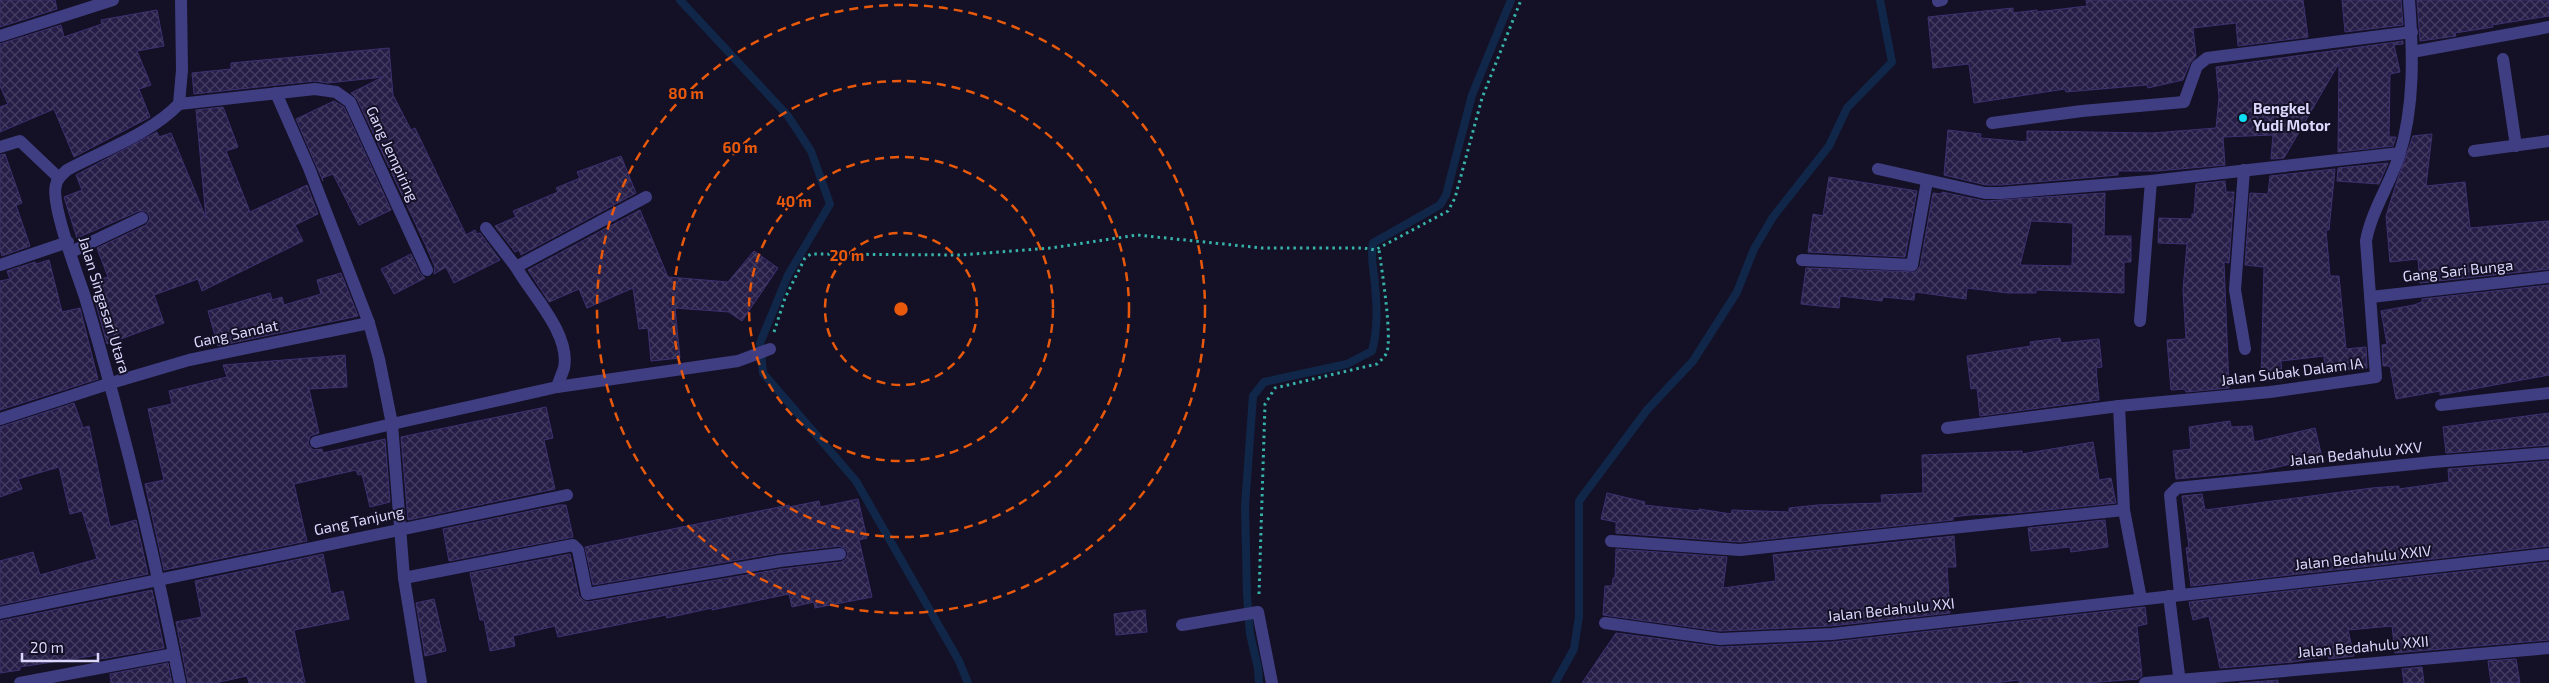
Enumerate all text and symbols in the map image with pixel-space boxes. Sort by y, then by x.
text: 80 m [668,84,704,102]
place label: Bengkel Yudi Motor [2253,99,2331,134]
street label: Gang Jempiring [363,103,423,205]
marker: Bengkel Yudi Motor [2237,112,2249,124]
text: 60 m [723,138,757,156]
text: 40 m [776,192,812,210]
street label: Jalan Singasari Utara [76,234,134,376]
text: 20 m [830,246,864,264]
street label: Gang Sari Bunga [2402,255,2514,285]
centre of rings [892,300,910,318]
street label: Gang Sandat [192,315,280,351]
street label: Jalan Subak Dalam IA [2220,353,2365,389]
street label: Jalan Bedahulu XXV [2289,437,2423,469]
street label: Gang Tanjung [312,502,406,539]
street label: Jalan Bedahulu XXIV [2294,541,2432,573]
street label: Jalan Bedahulu XXI [1826,593,1956,625]
scale bar [22,630,99,662]
street label: Jalan Bedahulu XXII [2296,631,2429,661]
text: 20 m [30,638,64,656]

